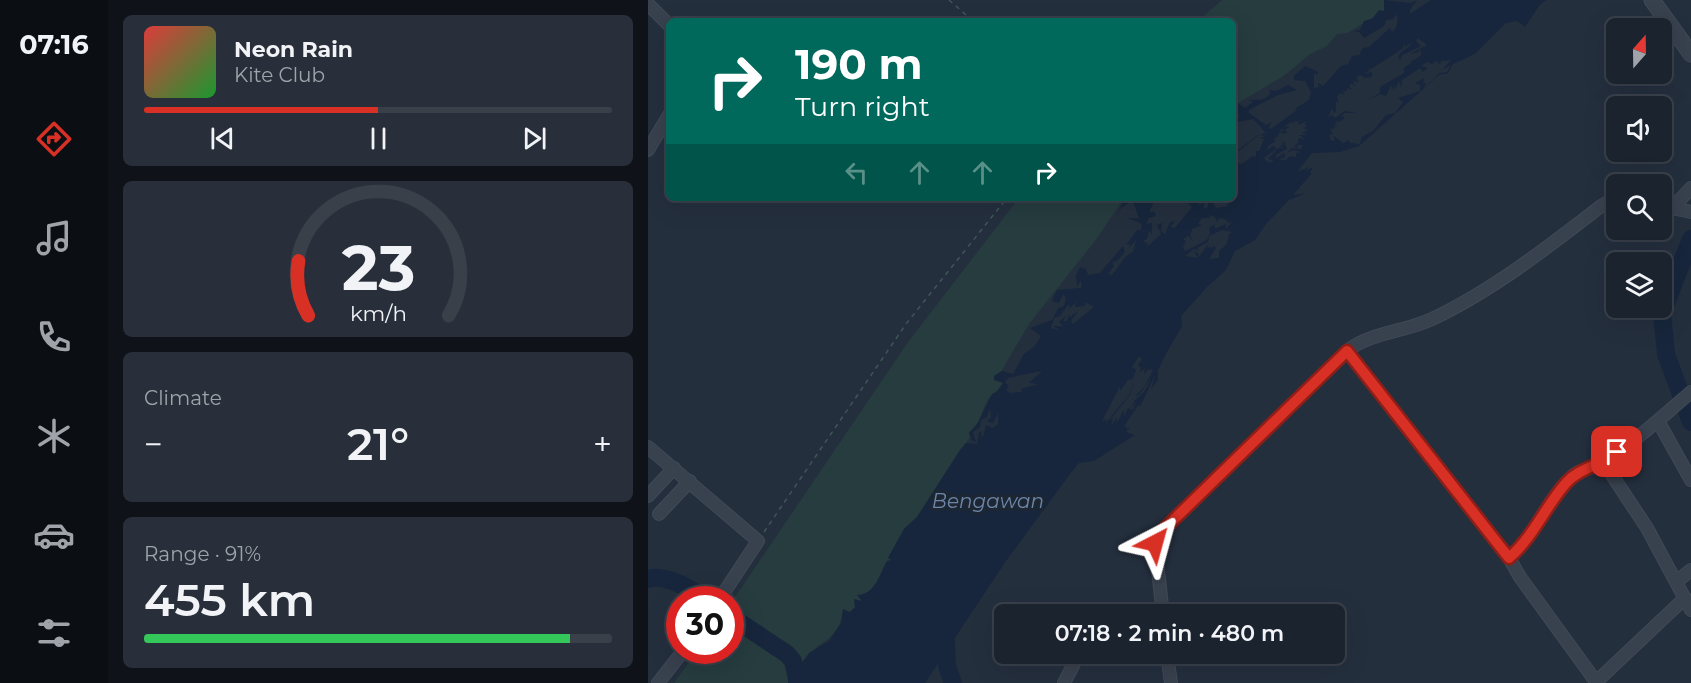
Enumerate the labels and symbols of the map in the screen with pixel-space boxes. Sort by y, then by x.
north arrow [1606,18,1672,84]
pin [1591,426,1642,477]
water label: Bengawan [932,489,1044,513]
position arrow [1123,511,1187,575]
speed limit sign: 30 [666,586,744,664]

